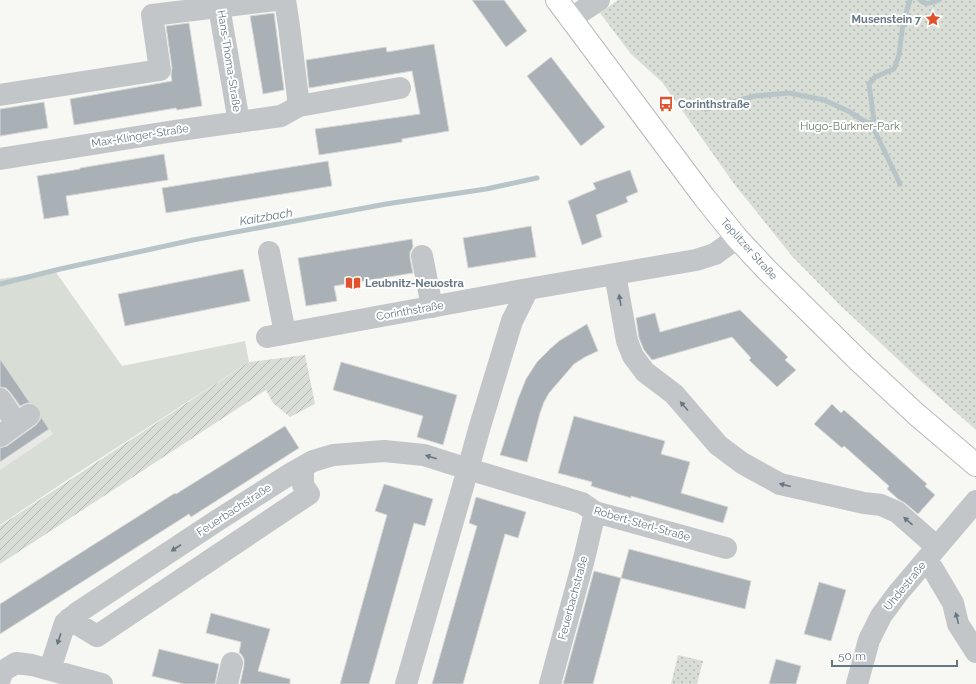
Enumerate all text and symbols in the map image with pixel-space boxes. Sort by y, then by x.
street label: Hans-Thoma-Straße [215,9,244,113]
place icon: Musenstein 7 [924,10,942,28]
place label: Musenstein 7 [852,13,922,26]
bus stop icon: Corinthstraße [657,95,675,113]
place label: Corinthstraße [678,98,750,111]
park label: Hugo-Bürkner-Park [800,120,900,133]
street label: Max-Klinger-Straße [90,122,190,150]
water label: Kaitzbach [238,205,294,229]
street label: Teplitzer Straße [718,215,780,283]
library icon: Leubnitz-Neuostra [344,274,362,292]
place label: Leubnitz-Neuostra [365,277,464,290]
one-way arrow [617,294,623,306]
street label: Corinthstraße [375,299,445,323]
one-way arrow [680,401,689,411]
one-way arrow [425,454,437,460]
street label: Feuerbachstraße [194,481,274,539]
one-way arrow [779,482,791,488]
street label: Robert-Sterl-Straße [592,504,692,544]
one-way arrow [903,517,913,526]
one-way arrow [171,544,181,552]
street label: Feuerbachstraße [556,554,591,641]
street label: Uhdestraße [881,558,929,613]
one-way arrow [954,612,960,624]
one-way arrow [56,633,62,645]
scale bar [832,642,957,668]
text: 50 m [838,649,866,663]

